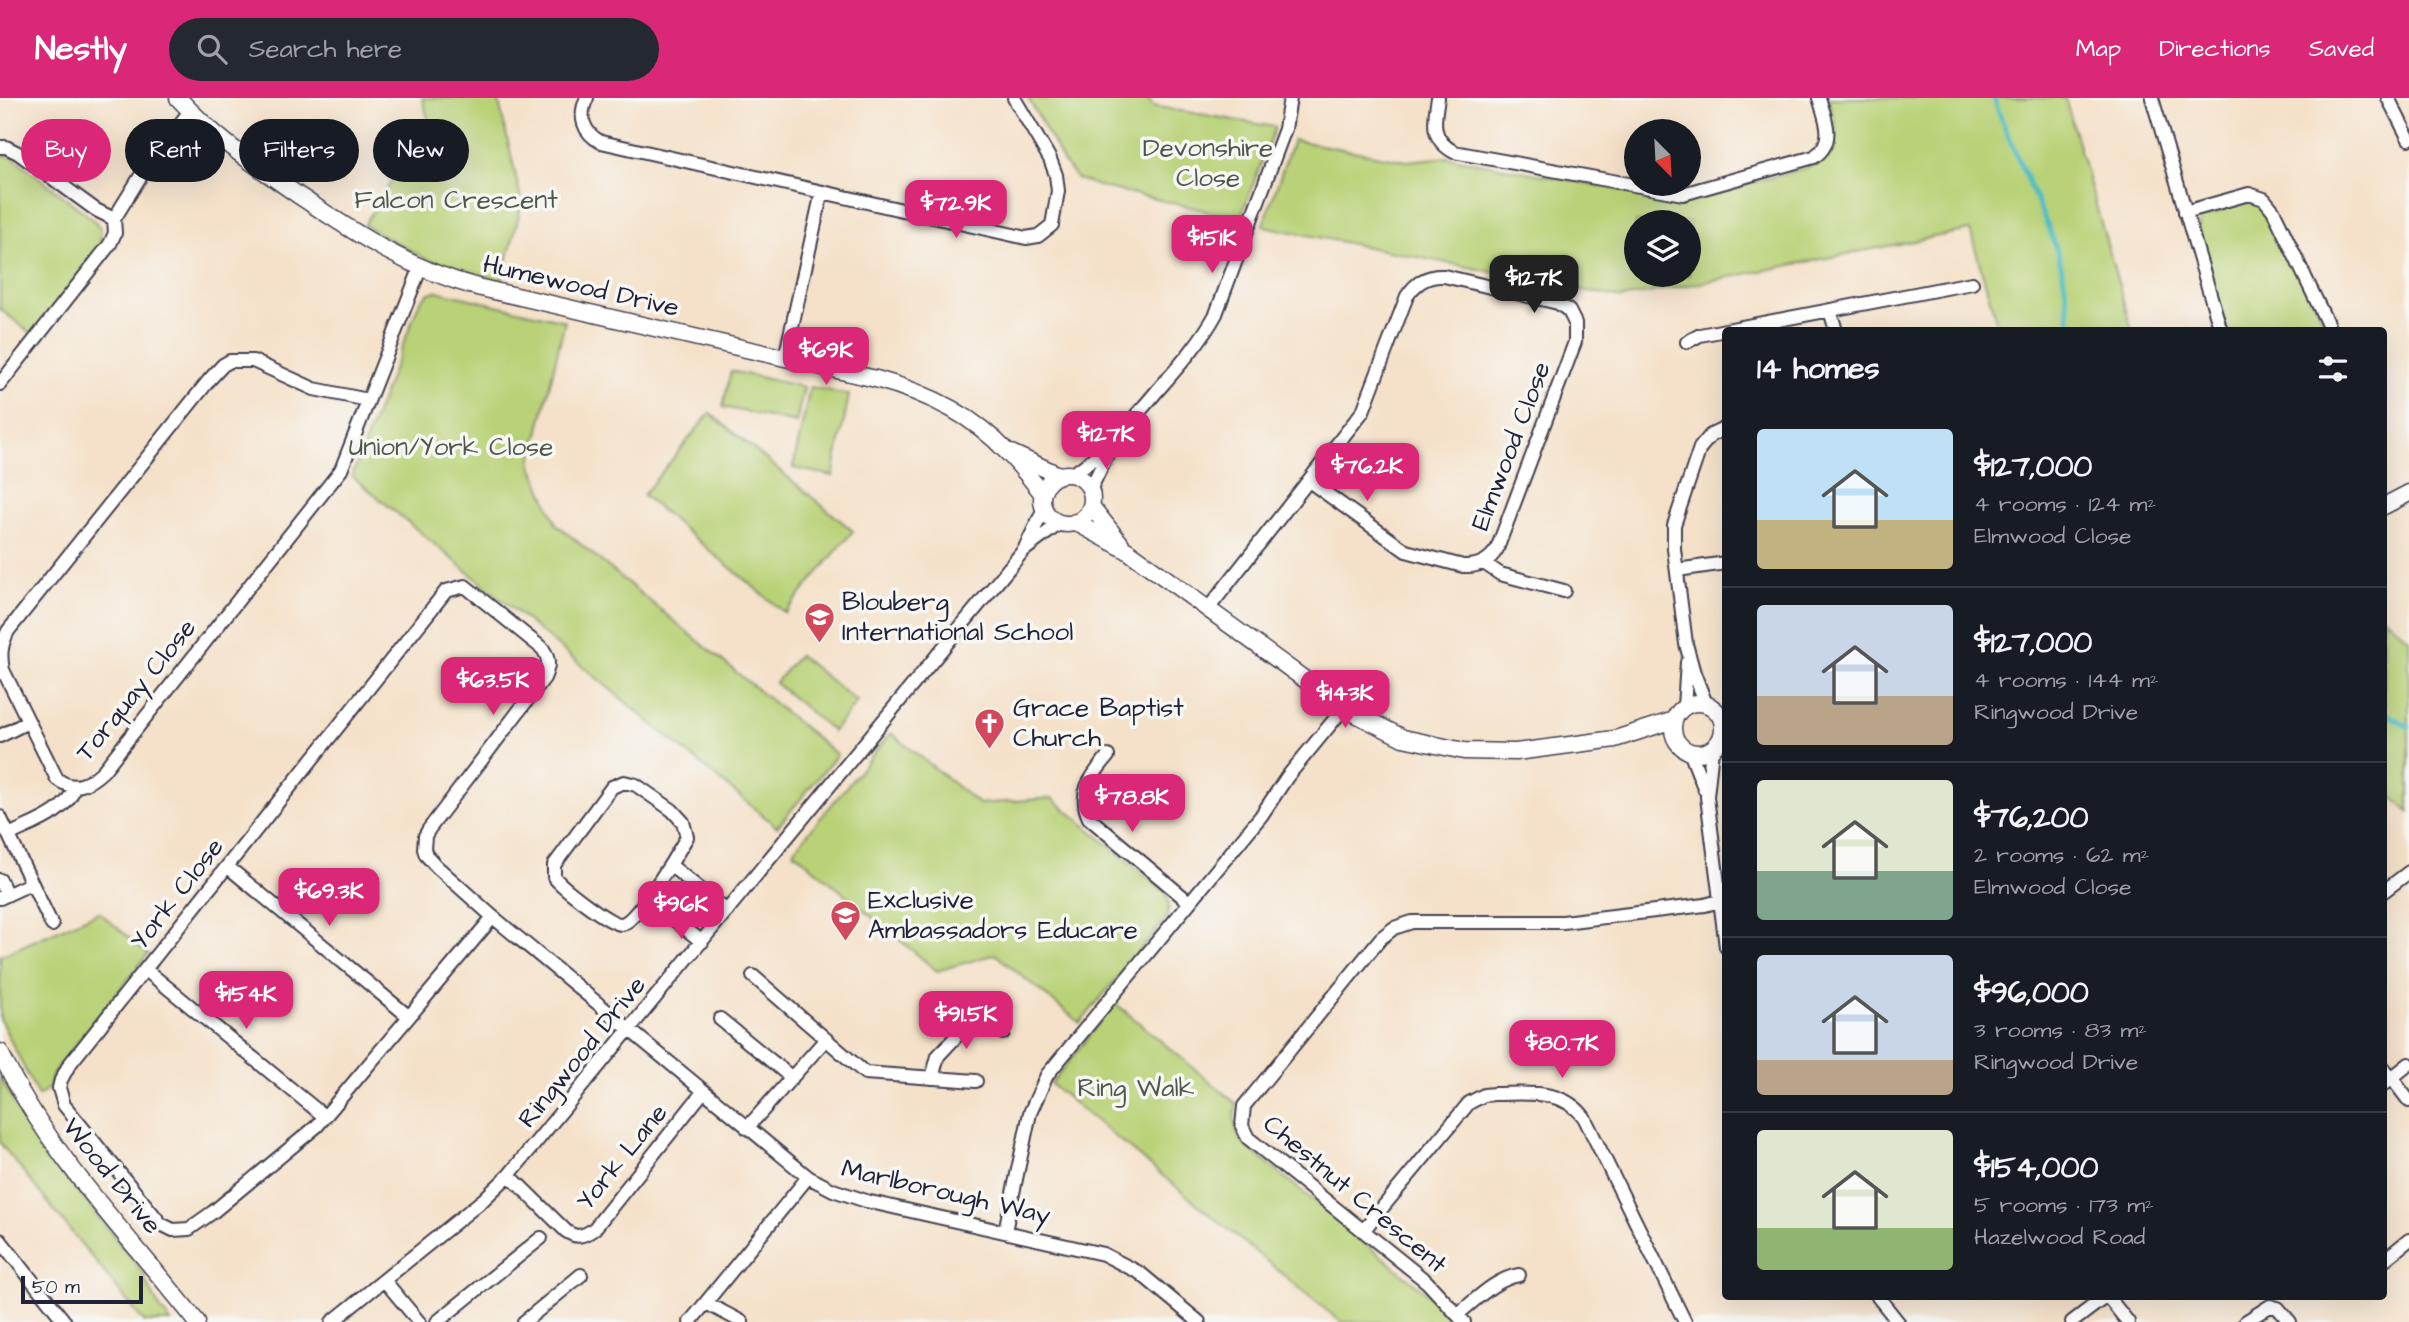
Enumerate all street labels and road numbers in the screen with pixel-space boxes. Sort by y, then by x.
street label: Humewood Drive [480,246,682,326]
street label: Elmwood Close [1462,356,1560,536]
street label: Torquay Close [67,611,206,770]
street label: York Close [122,830,232,958]
street label: Ringwood Drive [510,969,656,1137]
street label: York Lane [568,1096,676,1218]
street label: Chestnut Crescent [1255,1106,1455,1282]
street label: Wood Drive [54,1110,170,1242]
street label: Marlborough Way [838,1150,1054,1235]

